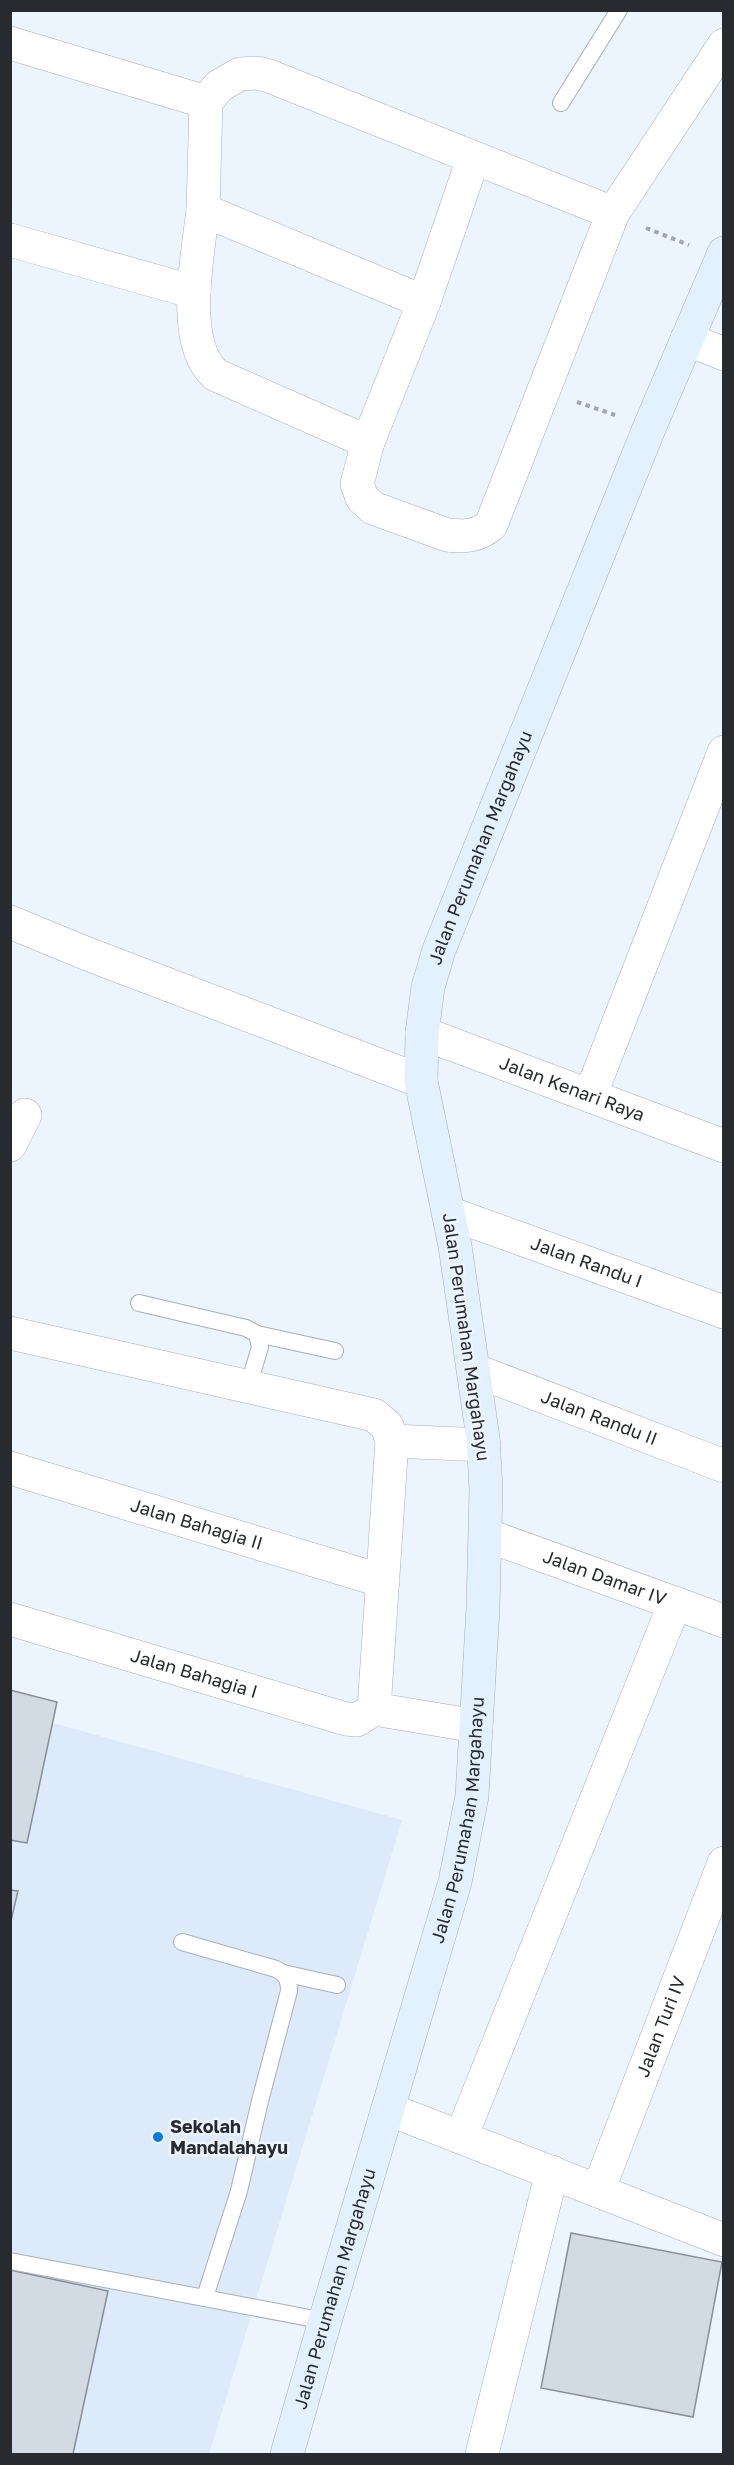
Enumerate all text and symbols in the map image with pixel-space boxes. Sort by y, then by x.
street label: Jalan Perumahan Margahayu [423,727,536,967]
street label: Jalan Kenari Raya [497,1051,648,1125]
street label: Jalan Perumahan Margahayu [439,1211,495,1462]
street label: Jalan Randu I [528,1231,646,1292]
street label: Jalan Randu II [538,1385,661,1449]
street label: Jalan Bahagia II [128,1493,266,1554]
street label: Jalan Damar IV [540,1544,670,1609]
street label: Jalan Bahagia I [128,1644,260,1702]
street label: Jalan Perumahan Margahayu [426,1696,488,1946]
street label: Jalan Turi IV [631,1973,689,2080]
place label: Sekolah Mandalahayu [170,2115,288,2158]
marker: Sekolah Mandalahayu [151,2130,165,2144]
street label: Jalan Perumahan Margahayu [288,2165,380,2412]

